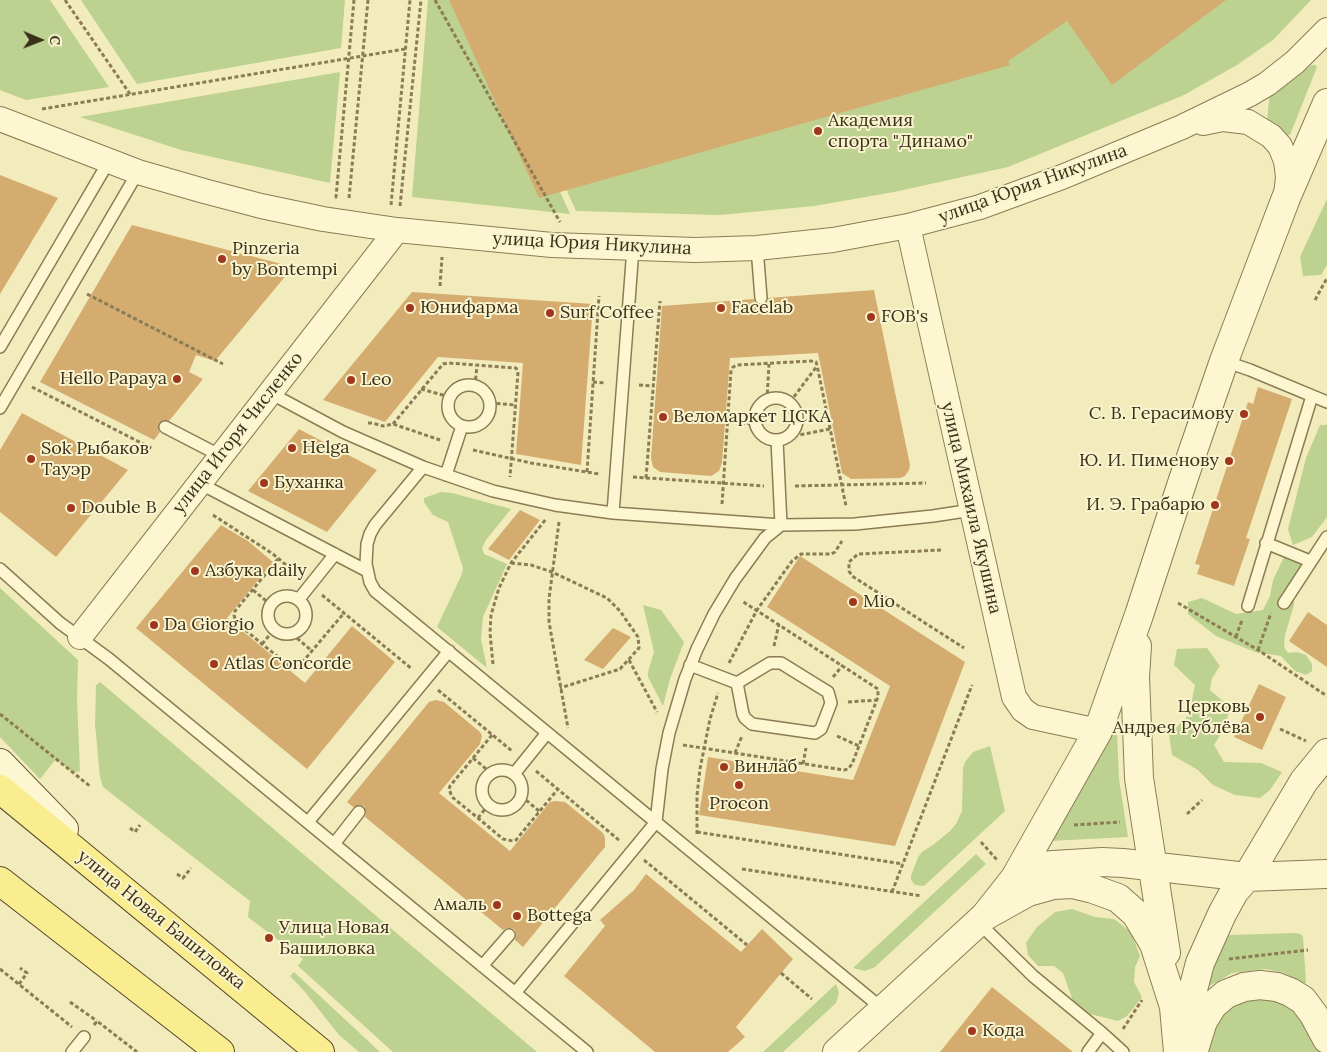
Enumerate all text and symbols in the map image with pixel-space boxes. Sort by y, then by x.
north arrow [15,15,65,65]
text: С [46,35,64,45]
place label: Академия спорта "Динамо" [828,110,973,152]
marker: Академия спорта "Динамо" [812,125,824,137]
street label: улица Юрия Никулина [936,140,1130,228]
street label: улица Юрия Никулина [492,228,692,260]
place label: Pinzeria by Bontempi [232,238,338,280]
marker: Pinzeria by Bontempi [216,253,228,265]
place label: Юнифарма [420,297,518,319]
place label: Facelab [731,297,793,319]
marker: Юнифарма [404,302,416,314]
place label: Surf Coffee [560,302,654,324]
marker: Facelab [715,302,727,314]
place label: FOB's [881,306,928,328]
marker: Surf Coffee [544,307,556,319]
marker: FOB's [865,311,877,323]
street label: улица Игоря Численко [168,348,308,518]
place label: Hello Papaya [60,368,167,390]
place label: Leo [361,369,392,391]
marker: Hello Papaya [171,373,183,385]
marker: Leo [345,374,357,386]
street label: улица Михаила Якушина [936,400,1006,616]
place label: С. В. Герасимову [1089,403,1234,425]
place label: Веломаркет ЦСКА [673,406,831,428]
marker: С. В. Герасимову [1238,408,1250,420]
marker: Веломаркет ЦСКА [657,411,669,423]
place label: Helga [302,437,350,459]
place label: Sok Рыбаков Тауэр [41,438,149,480]
marker: Helga [286,442,298,454]
place label: Ю. И. Пименову [1079,450,1219,472]
marker: Sok Рыбаков Тауэр [25,453,37,465]
marker: Ю. И. Пименову [1223,455,1235,467]
place label: Буханка [274,472,344,494]
marker: Буханка [258,477,270,489]
place label: И. Э. Грабарю [1086,494,1205,516]
place label: Double B [81,497,157,519]
marker: И. Э. Грабарю [1209,499,1221,511]
marker: Double B [65,502,77,514]
place label: Азбука daily [205,560,307,582]
marker: Азбука daily [189,565,201,577]
place label: Mio [863,591,895,613]
marker: Mio [847,596,859,608]
place label: Da Giorgio [164,614,254,636]
marker: Da Giorgio [148,619,160,631]
place label: Atlas Concorde [224,653,352,675]
marker: Atlas Concorde [208,658,220,670]
place label: Церковь Андрея Рублёва [1113,696,1250,739]
marker: Церковь Андрея Рублёва [1254,711,1266,723]
place label: Винлаб [734,756,797,778]
marker: Винлаб [718,761,730,773]
marker: Procon [733,779,745,791]
place label: Procon [709,793,769,815]
street label: улица Новая Башиловка [73,845,249,995]
place label: Амаль [433,894,487,916]
marker: Амаль [491,899,503,911]
place label: Bottega [527,905,592,927]
marker: Bottega [511,910,523,922]
place label: Улица Новая Башиловка [279,917,390,960]
marker: Улица Новая Башиловка [263,932,275,944]
place label: Кода [982,1020,1024,1042]
marker: Кода [966,1025,978,1037]

